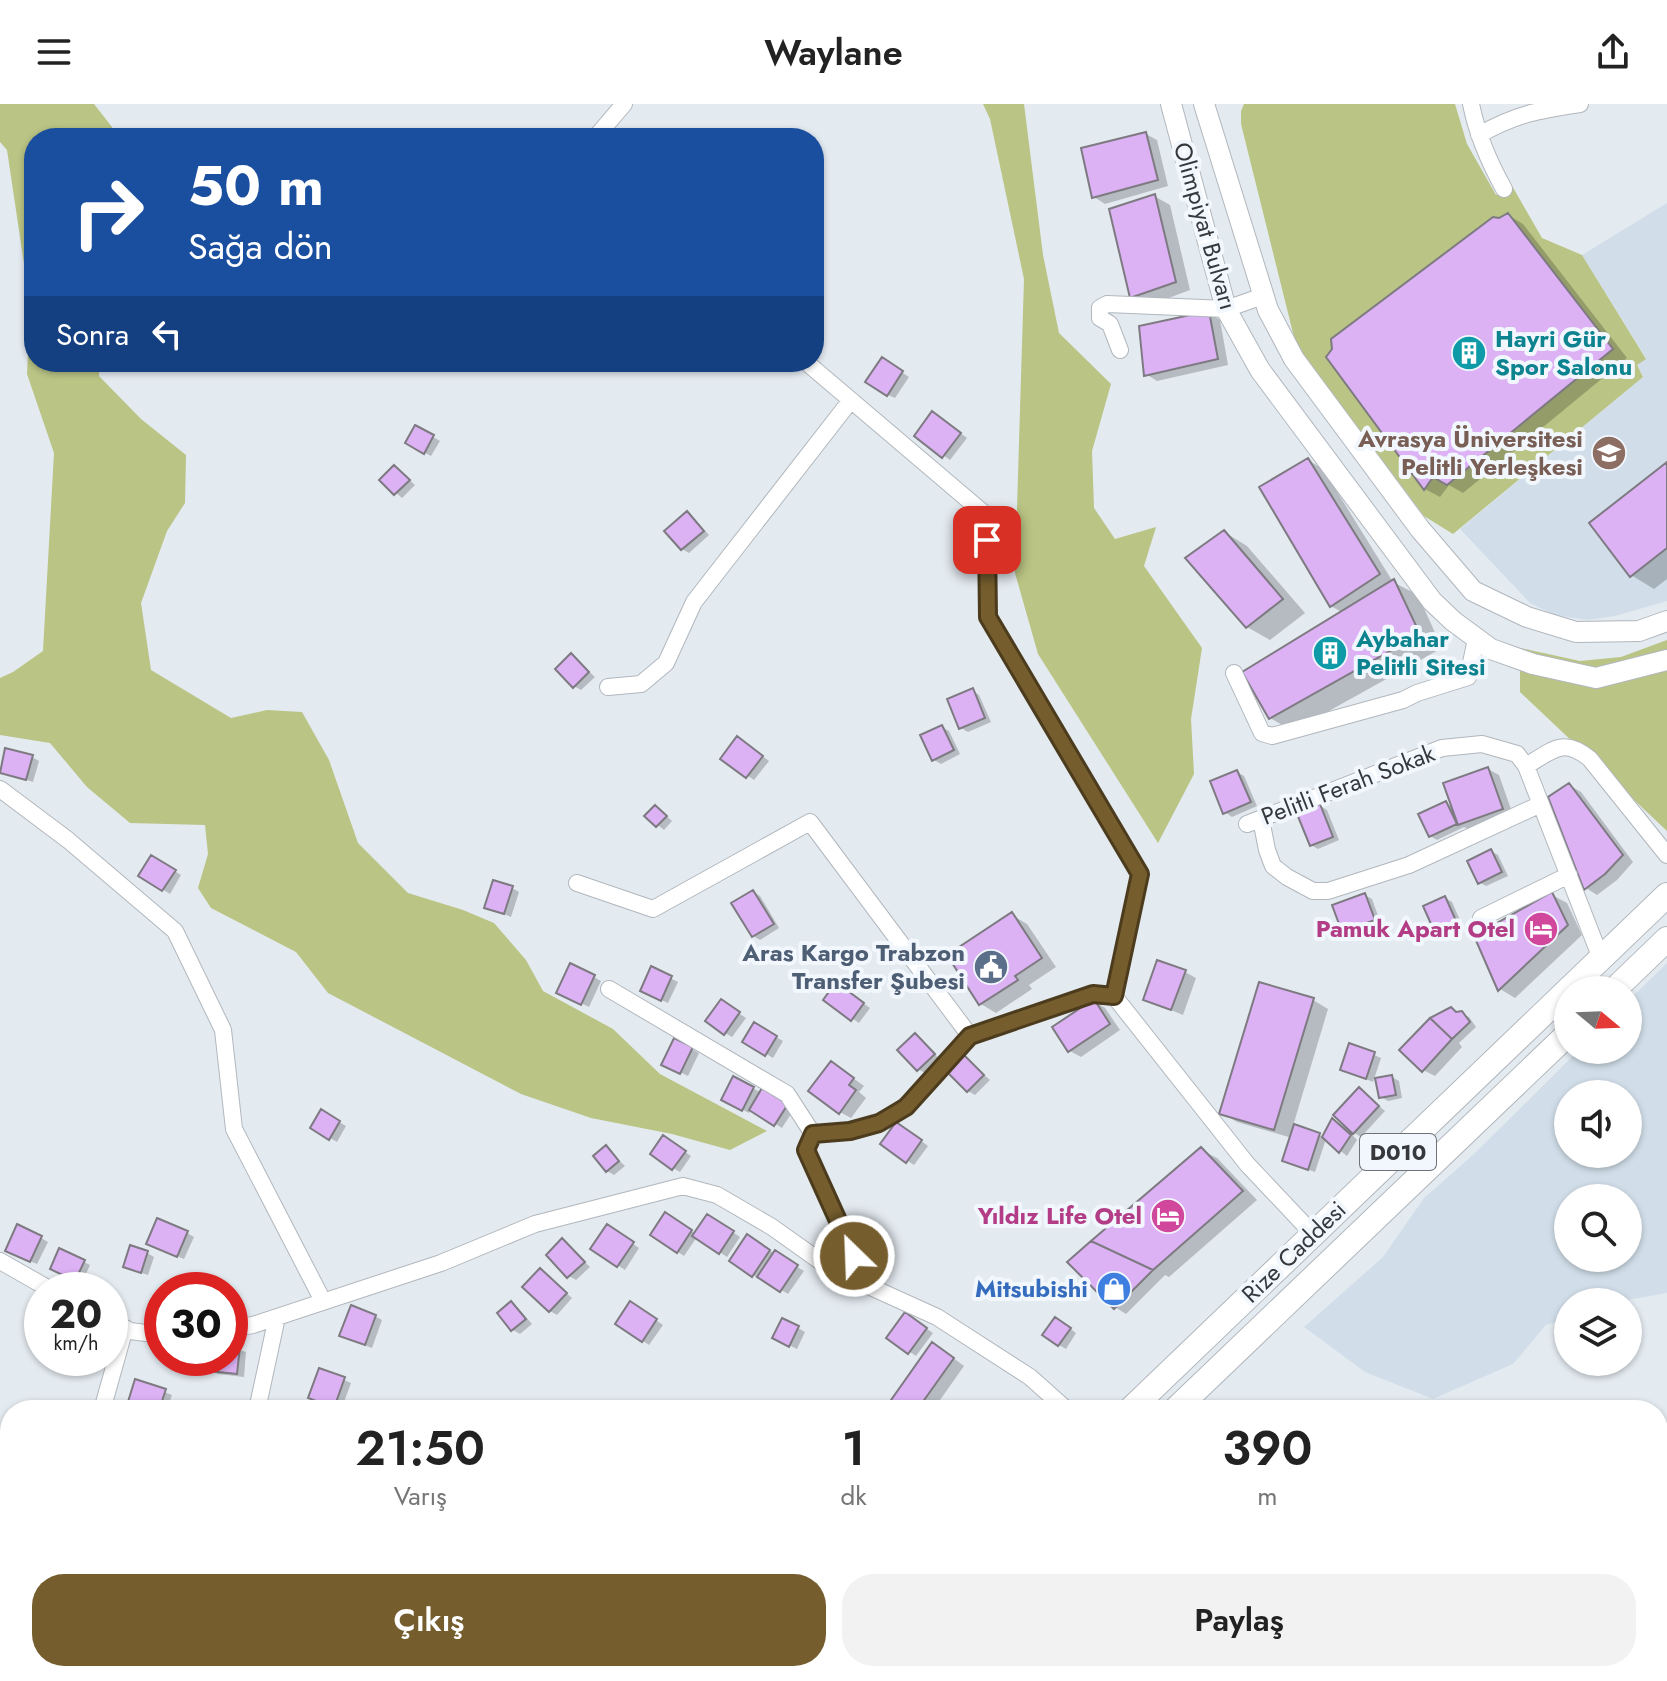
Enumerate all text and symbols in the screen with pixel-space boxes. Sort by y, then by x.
text: Waylane [764,26,903,78]
icon: menu [32,30,76,74]
icon: share [1591,30,1635,74]
street label: Olimpiyat Bulvarı [1165,138,1246,314]
text: 50 m [188,145,324,226]
icon: right [56,160,160,264]
text: Sağa dön [188,220,333,272]
icon: left [145,312,189,356]
text: Sonra [56,313,129,356]
place label: Hayri Gür Spor Salonu [1495,321,1632,384]
building icon: Hayri Gür Spor Salonu [1450,334,1488,372]
place label: Avrasya Üniversitesi Pelitli Yerleşkesi [1357,421,1583,484]
school or university icon: Avrasya Üniversitesi Pelitli Yerleşkesi [1590,434,1628,472]
pin [953,506,1021,574]
icon: arrive [965,518,1009,562]
place label: Aybahar Pelitli Sitesi [1355,621,1486,684]
building icon: Aybahar Pelitli Sitesi [1311,634,1349,672]
street label: Pelitli Ferah Sokak [1256,735,1440,834]
hotel icon: Pamuk Apart Otel [1522,910,1560,948]
place label: Pamuk Apart Otel [1316,911,1515,946]
place label: Aras Kargo Trabzon Transfer Şubesi [741,935,965,998]
public building icon: Aras Kargo Trabzon Transfer Şubesi [972,948,1010,986]
north arrow [1554,976,1642,1064]
map controls [1554,976,1642,1376]
button: sound [1554,1080,1642,1168]
road number: D010 [1360,1134,1436,1170]
button: search [1554,1184,1642,1272]
street label: Rize Caddesi [1233,1193,1354,1311]
hotel icon: Yıldız Life Otel [1149,1197,1187,1235]
place label: Yıldız Life Otel [977,1198,1142,1233]
position arrow [812,1214,896,1298]
shop icon: Mitsubishi [1095,1270,1133,1308]
place label: Mitsubishi [975,1271,1088,1306]
speed limit sign: 30 [144,1272,248,1376]
text: 20 [50,1285,102,1343]
button: layers [1554,1288,1642,1376]
text: km/h [53,1329,99,1358]
text: 21:50 [355,1414,485,1483]
text: 1 [842,1414,865,1483]
text: 390 [1222,1414,1312,1483]
text: Varış [394,1477,447,1515]
text: dk [840,1477,867,1515]
text: m [1257,1477,1278,1515]
button: Çıkış [32,1574,826,1666]
button: Paylaş [842,1574,1636,1666]

